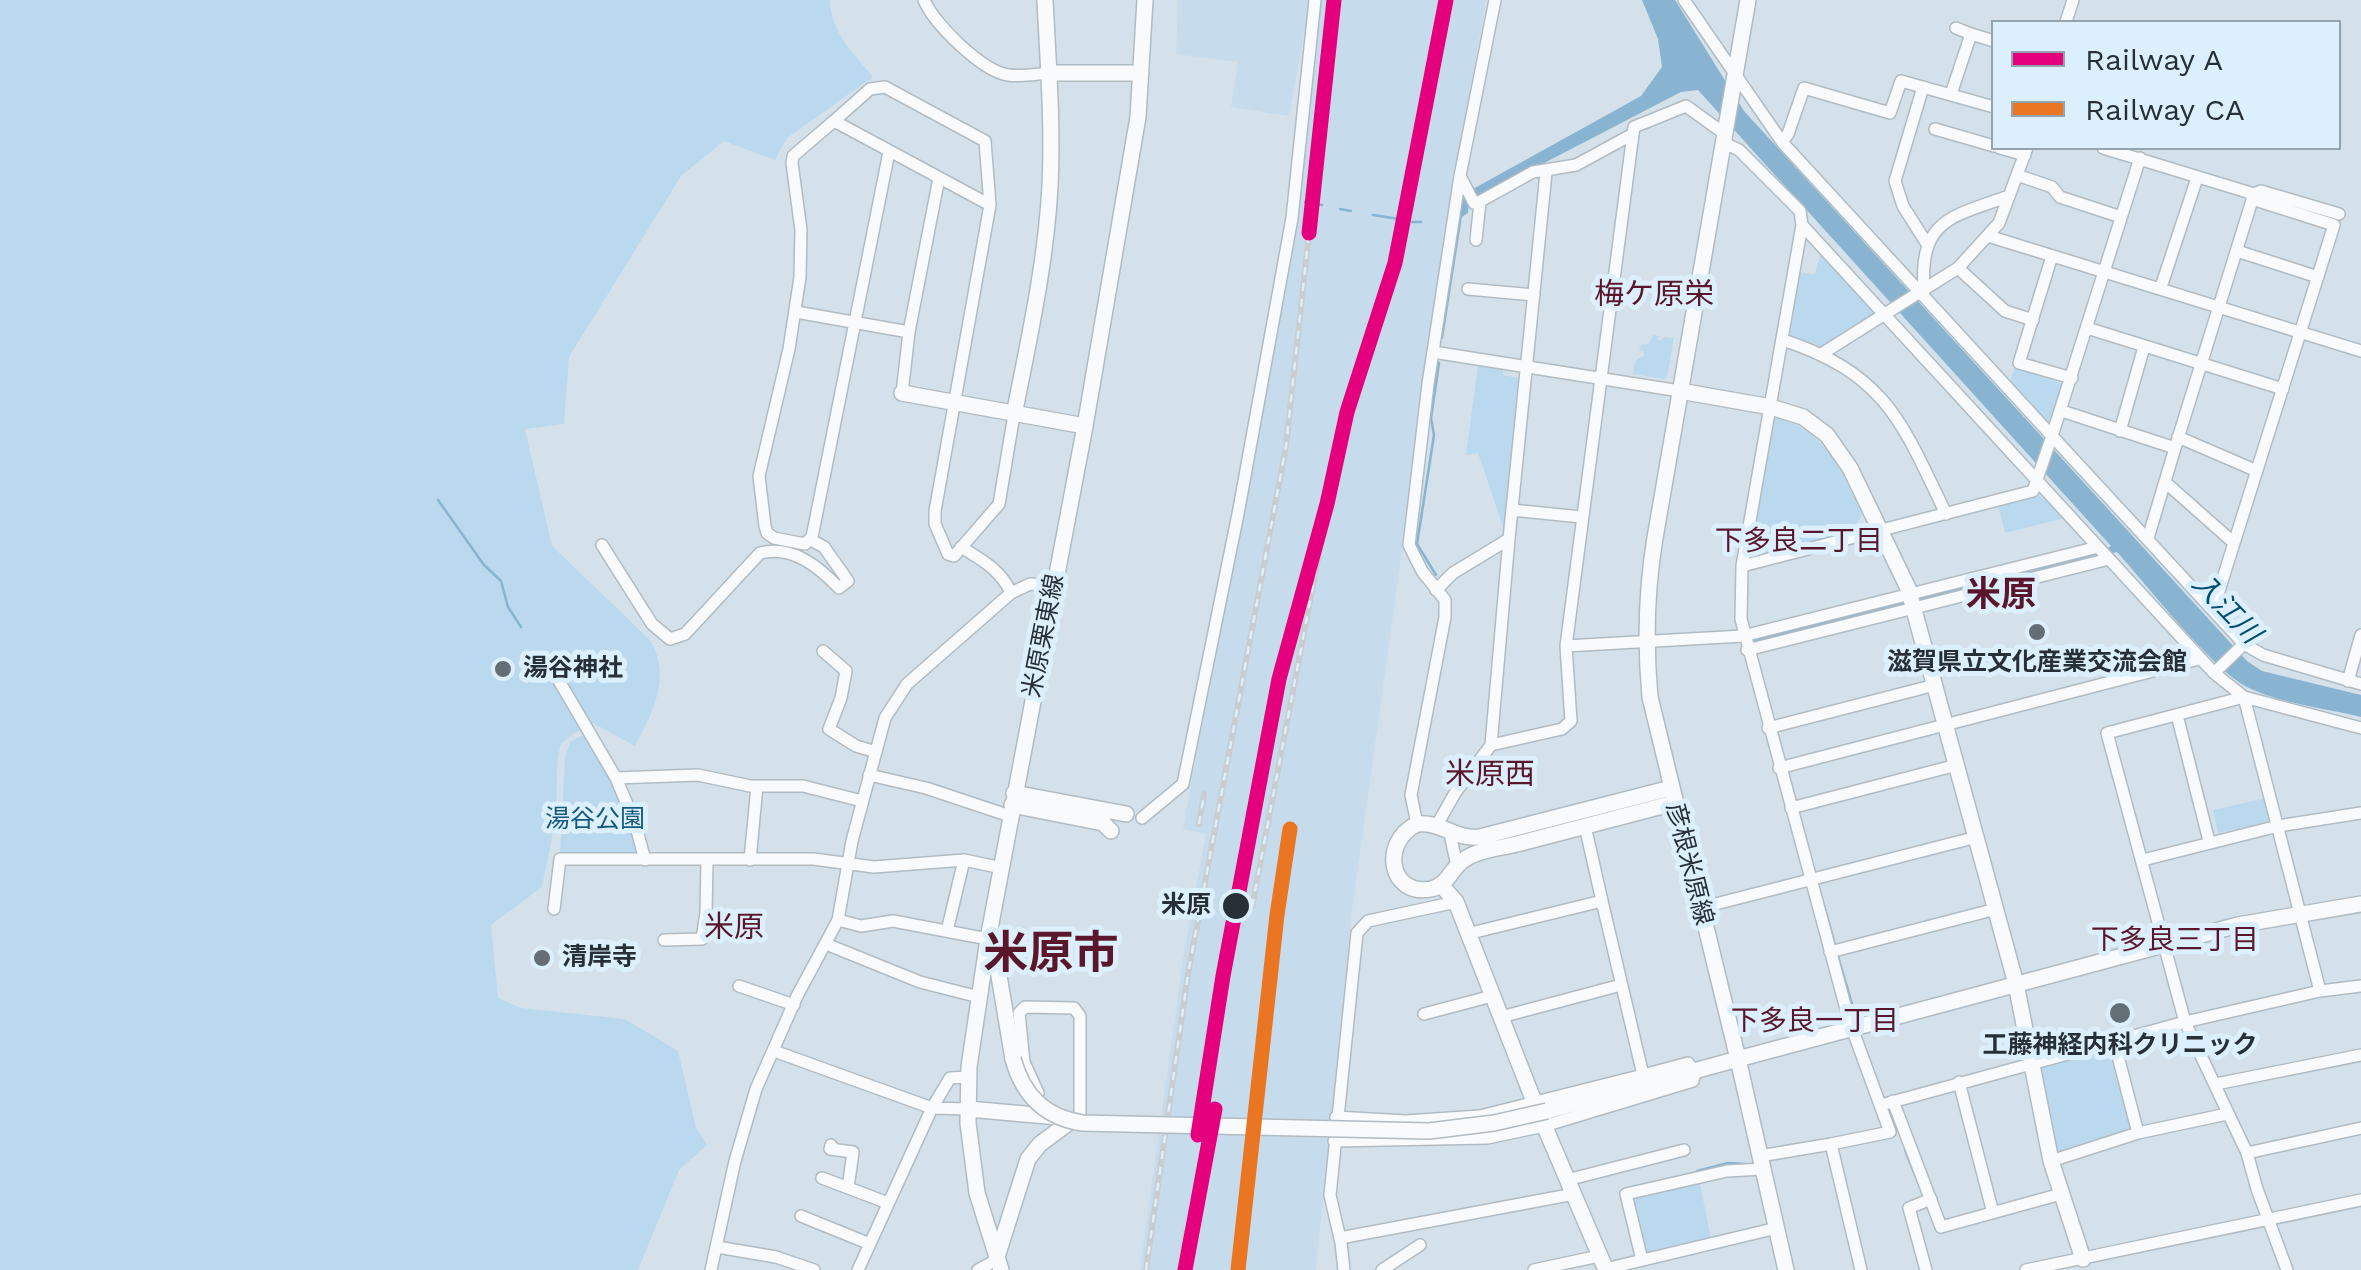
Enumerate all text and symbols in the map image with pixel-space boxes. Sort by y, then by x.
legend [1991,20,2341,150]
text: Railway A [2085,42,2223,77]
text: Railway CA [2085,92,2245,127]
district label: 梅ケ原栄 [1594,277,1714,313]
district label: 下多良二丁目 [1715,525,1883,559]
water label: 入江川 [2185,567,2267,651]
street label: 米原栗東線 [1017,572,1071,700]
district label: 米原 [1966,575,2036,617]
marker: 滋賀県立文化産業交流会館 [2026,621,2048,643]
place label: 滋賀県立文化産業交流会館 [1887,648,2187,678]
place label: 湯谷神社 [523,654,623,684]
marker: 湯谷神社 [492,658,514,680]
district label: 米原西 [1445,757,1535,793]
street label: 彦根米原線 [1659,800,1719,928]
park label: 湯谷公園 [545,805,645,835]
marker: 米原 [1220,890,1252,922]
place label: 米原 [1161,891,1211,921]
district label: 米原 [704,910,764,946]
district label: 下多良三丁目 [2091,924,2259,958]
district label: 米原市 [984,928,1118,982]
place label: 清岸寺 [562,943,637,973]
marker: 清岸寺 [531,947,553,969]
marker: 工藤神経内科クリニック [2107,1000,2133,1026]
district label: 下多良一丁目 [1731,1005,1899,1039]
place label: 工藤神経内科クリニック [1983,1031,2257,1061]

